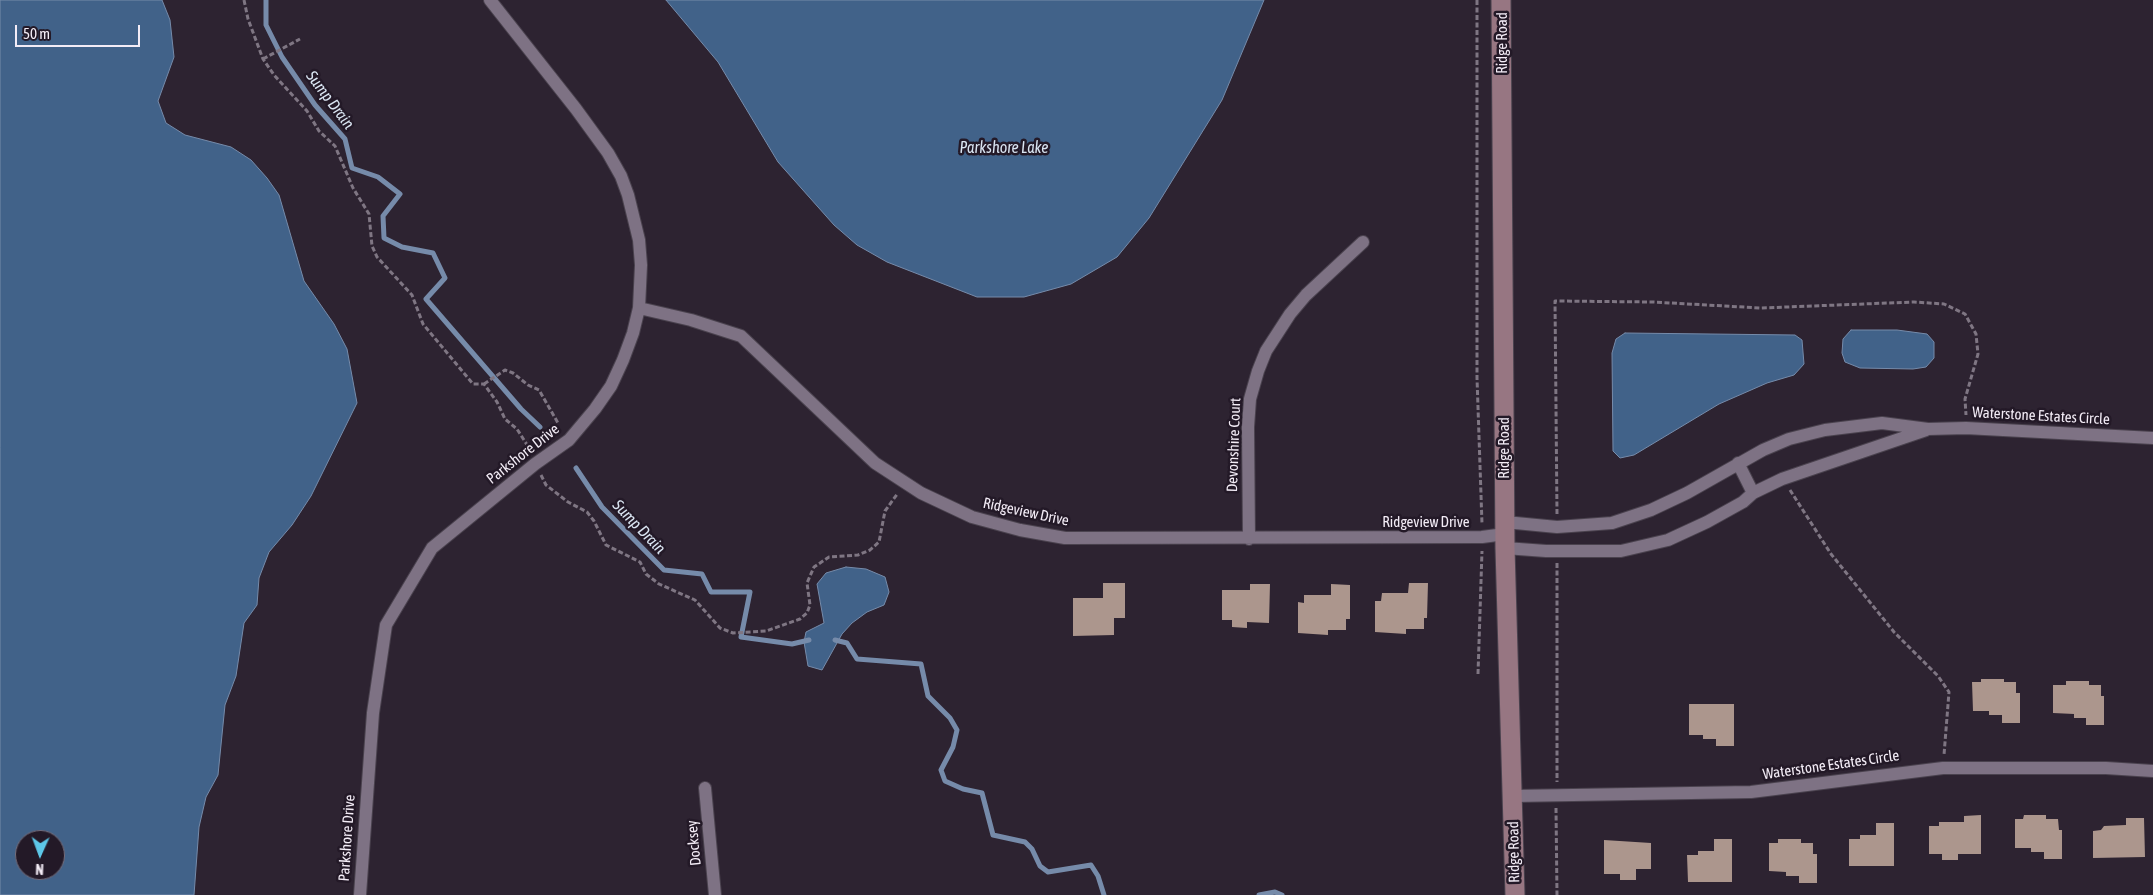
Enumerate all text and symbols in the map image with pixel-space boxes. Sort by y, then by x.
street label: Ridge Road [1493,12,1511,74]
scale bar [18,15,142,47]
text: 50 m [23,25,50,42]
water label: Sump Drain [302,67,358,133]
water label: Parkshore Lake [959,138,1049,158]
street label: Devonshire Court [1223,398,1245,492]
street label: Waterstone Estates Circle [1972,403,2110,429]
street label: Ridge Road [1495,417,1513,479]
street label: Parkshore Drive [483,420,563,488]
street label: Ridgeview Drive [981,494,1071,530]
water label: Sump Drain [609,496,669,558]
street label: Ridgeview Drive [1382,513,1470,531]
street label: Waterstone Estates Circle [1762,747,1900,783]
street label: Parkshore Drive [335,794,359,882]
street label: Docksey [683,819,705,867]
street label: Ridge Road [1504,821,1524,883]
north arrow [15,830,65,880]
text: N [35,861,44,877]

